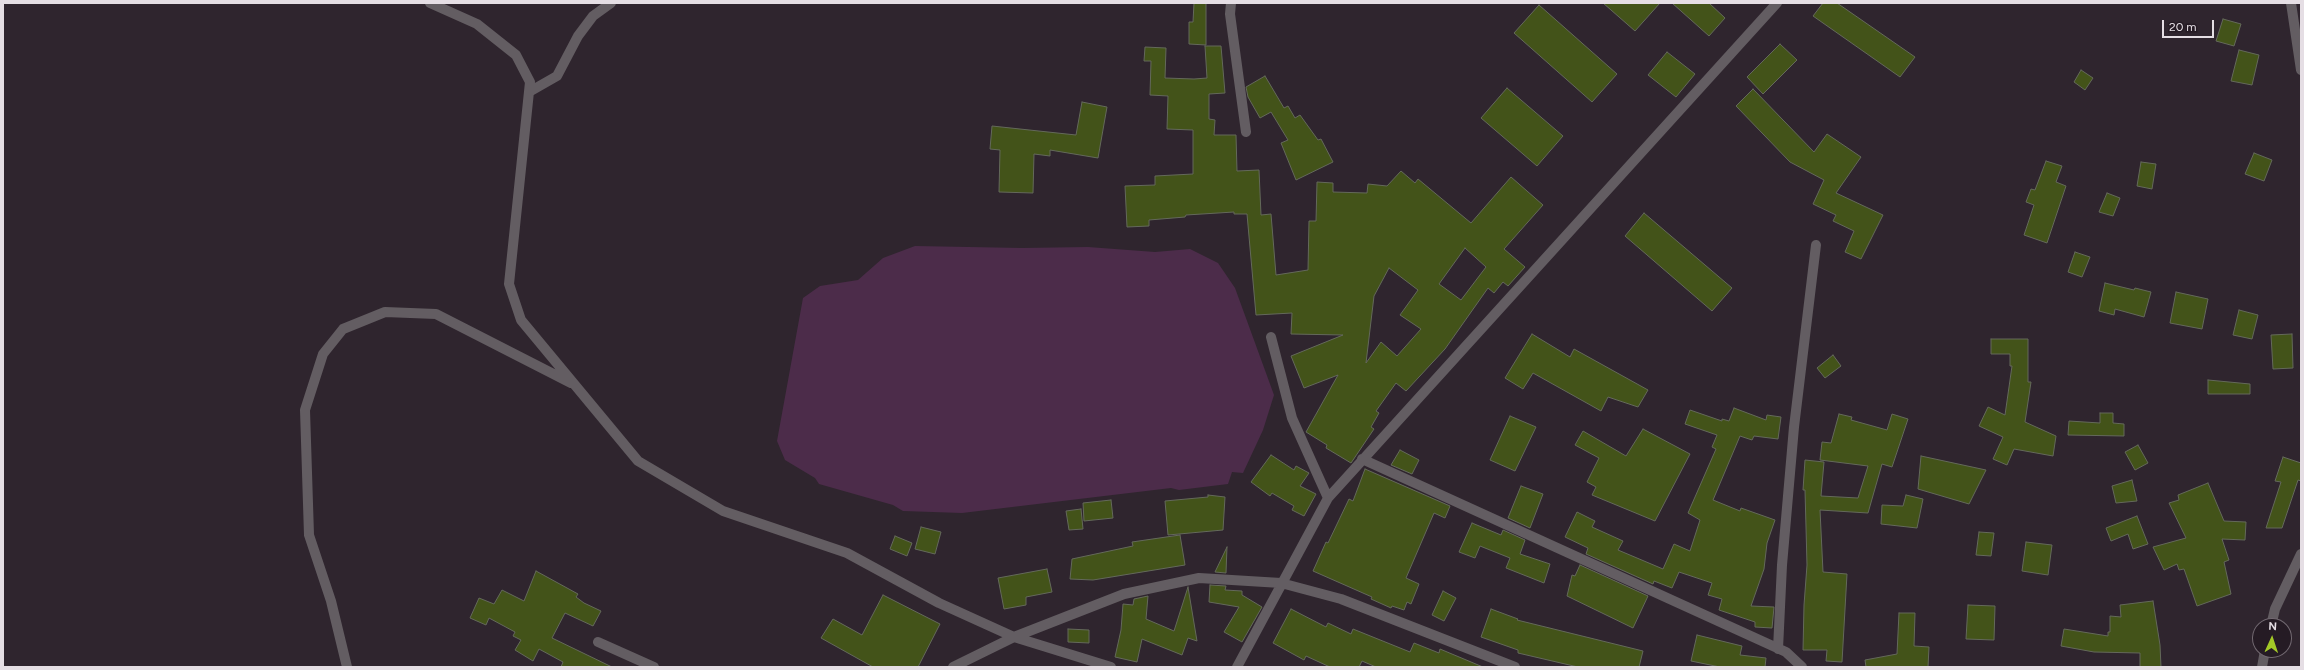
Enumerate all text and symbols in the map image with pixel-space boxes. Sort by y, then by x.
scale bar [2164,12,2216,38]
text: 20 m [2169,20,2197,34]
north arrow [2252,618,2292,658]
text: N [2268,620,2277,633]

